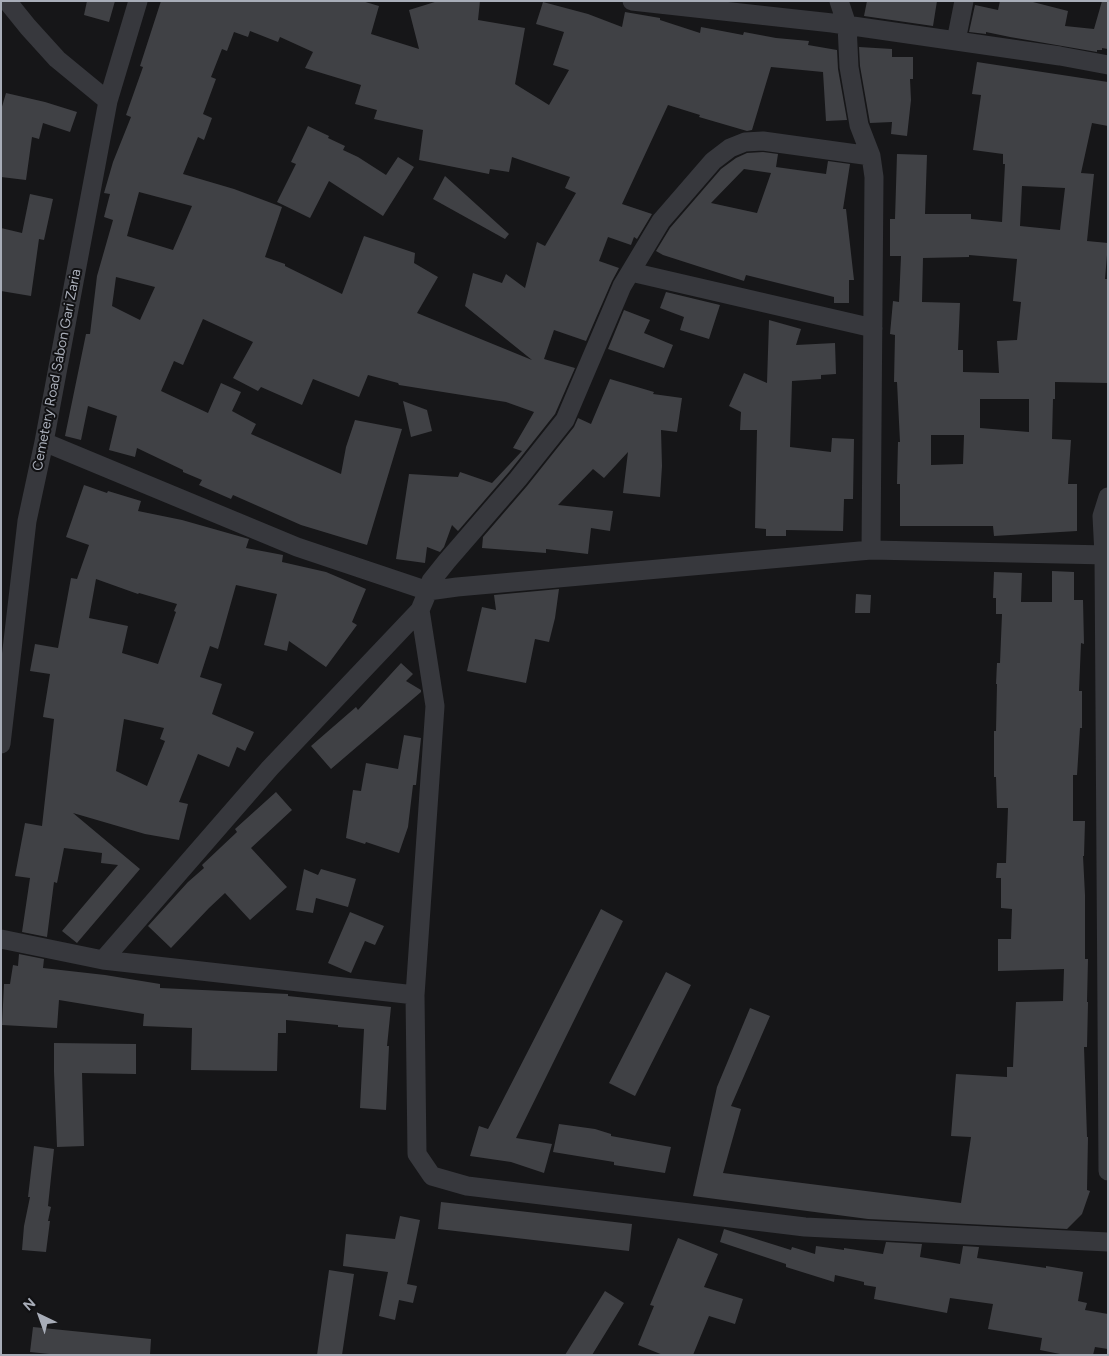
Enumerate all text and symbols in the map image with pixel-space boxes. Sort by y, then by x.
street label: Cemetery Road Sabon Gari Zaria [29,268,85,472]
north arrow [15,1291,65,1341]
text: N [20,1295,39,1314]

